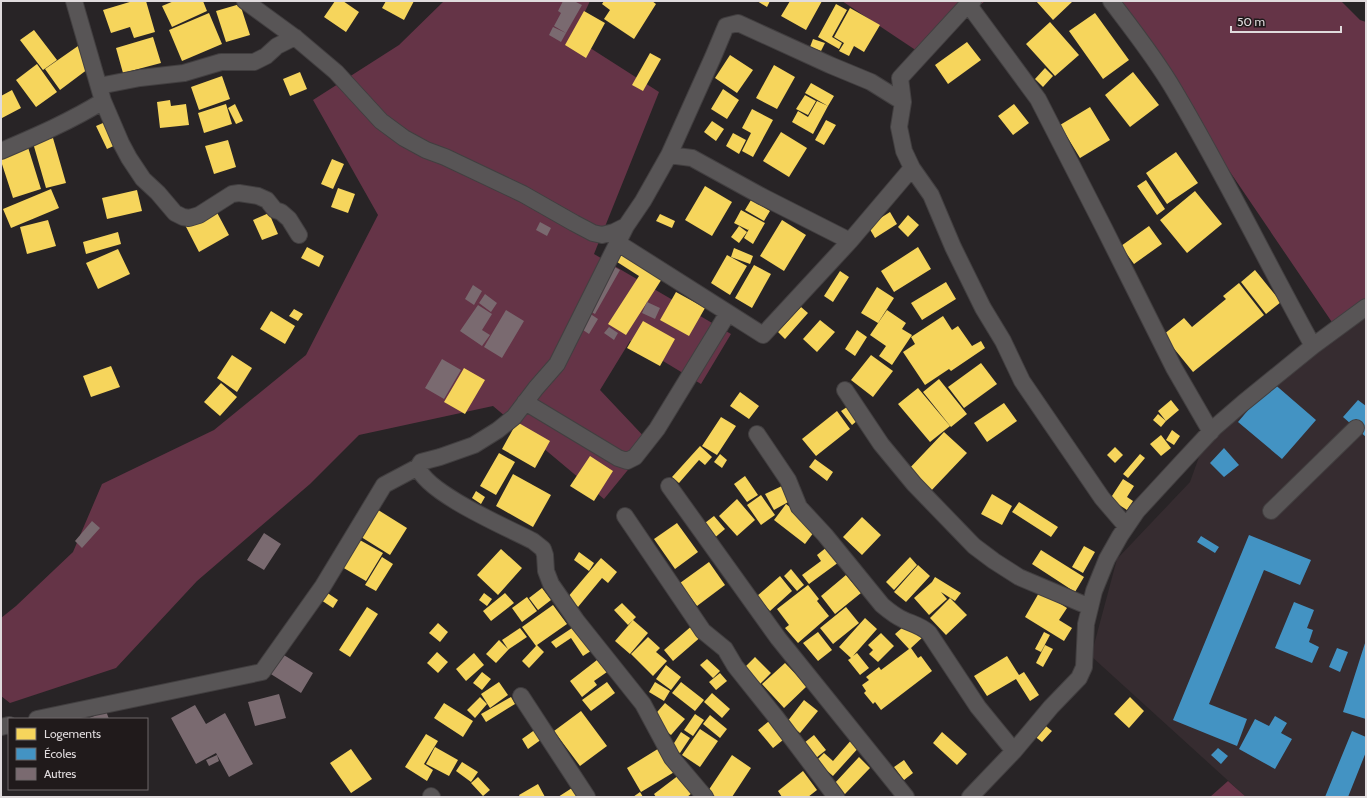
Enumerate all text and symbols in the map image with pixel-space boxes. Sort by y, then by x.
scale bar [1231,8,1341,34]
text: 50 m [1237,14,1265,29]
legend [8,718,148,790]
text: Logements [44,726,101,741]
text: Écoles [44,746,76,761]
text: Autres [44,766,76,781]

